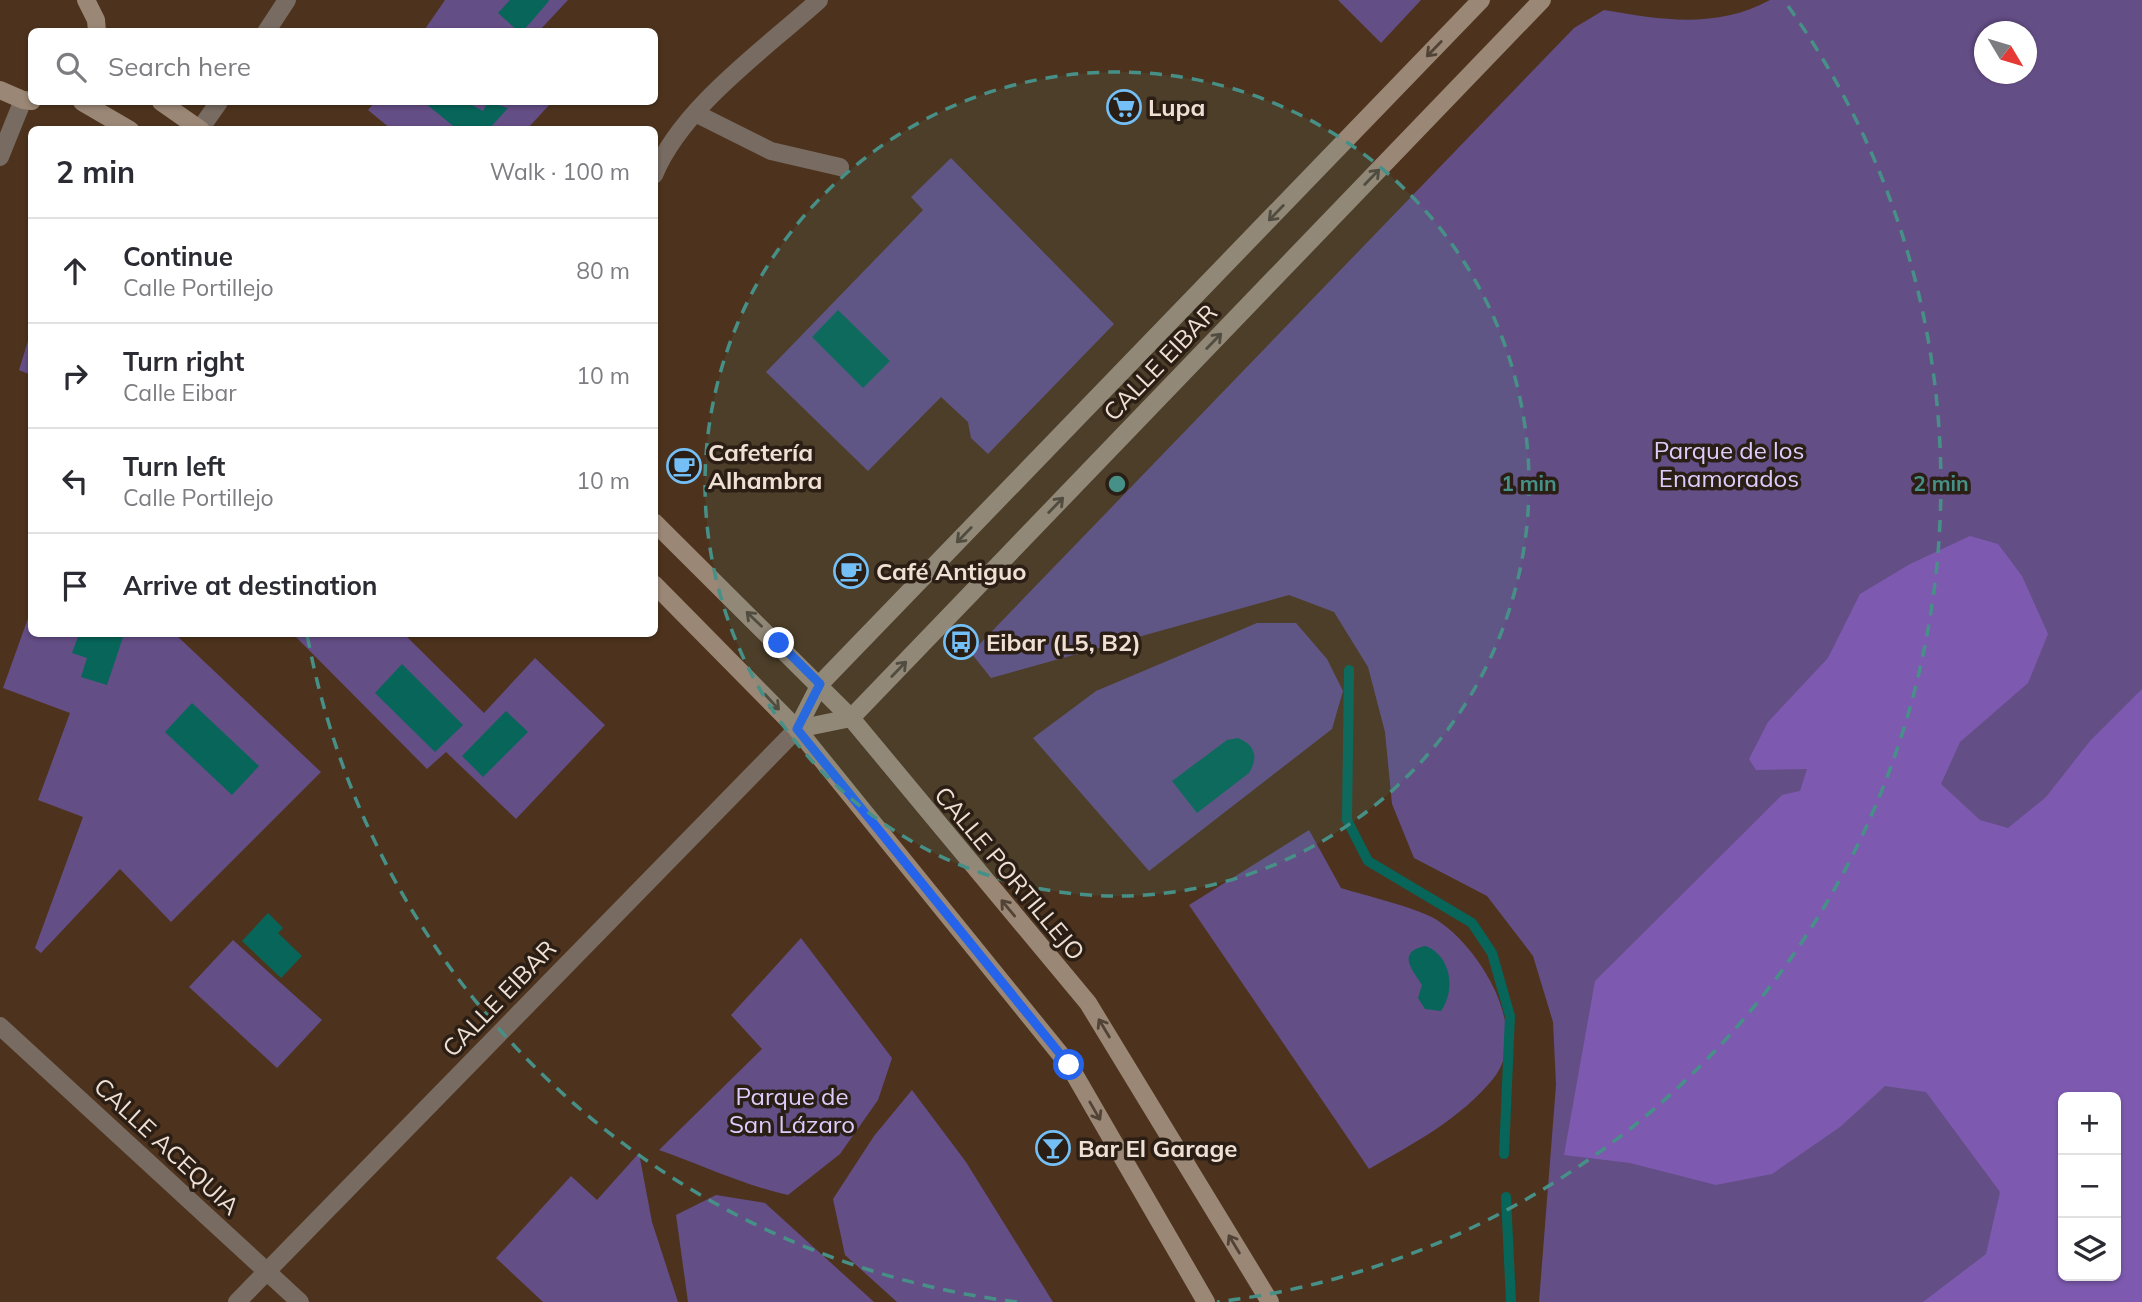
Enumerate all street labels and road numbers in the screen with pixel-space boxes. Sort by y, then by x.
street label: CALLE EIBAR [1097,297,1223,427]
street label: CALLE PORTILLEJO [929,780,1091,966]
street label: CALLE EIBAR [436,933,562,1063]
street label: CALLE ACEQUIA [88,1071,246,1221]

